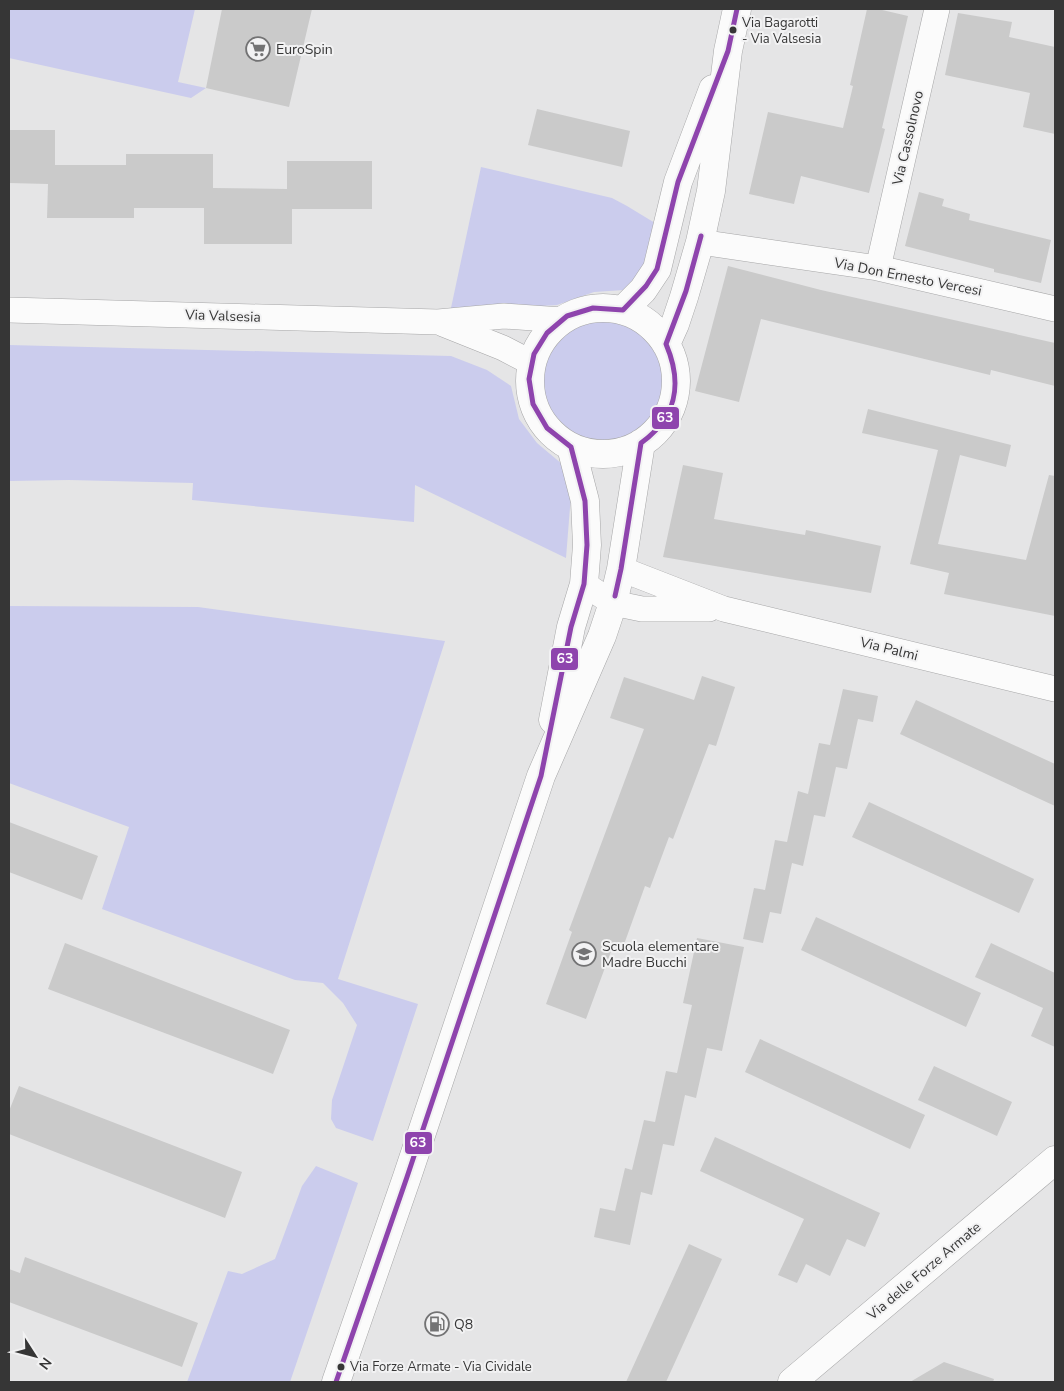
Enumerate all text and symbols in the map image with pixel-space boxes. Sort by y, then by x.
place label: Via Bagarotti - Via Valsesia [741,14,821,48]
marker: Via Bagarotti - Via Valsesia [728,25,738,35]
supermarket icon: EuroSpin [245,36,271,62]
place label: EuroSpin [276,40,333,59]
street label: Via Cassolnovo [888,89,928,188]
street label: Via Don Ernesto Vercesi [832,253,983,301]
street label: Via Valsesia [184,305,261,327]
line badge: 63 [651,406,680,430]
text: 63 [657,408,673,427]
street label: Via Palmi [857,632,920,665]
line badge: 63 [550,647,579,671]
text: 63 [557,649,573,668]
place label: Scuola elementare Madre Bucchi [602,937,719,972]
school or university icon: Scuola elementare Madre Bucchi [571,941,597,967]
line badge: 63 [404,1131,433,1155]
text: 63 [410,1133,426,1152]
street label: Via delle Forze Armate [862,1218,985,1325]
fuel station icon: Q8 [424,1311,450,1337]
place label: Q8 [454,1315,473,1334]
north arrow [10,1331,60,1381]
text: N [34,1354,56,1373]
place label: Via Forze Armate - Via Cividale [349,1358,532,1376]
marker: Via Forze Armate - Via Cividale [336,1362,346,1372]

